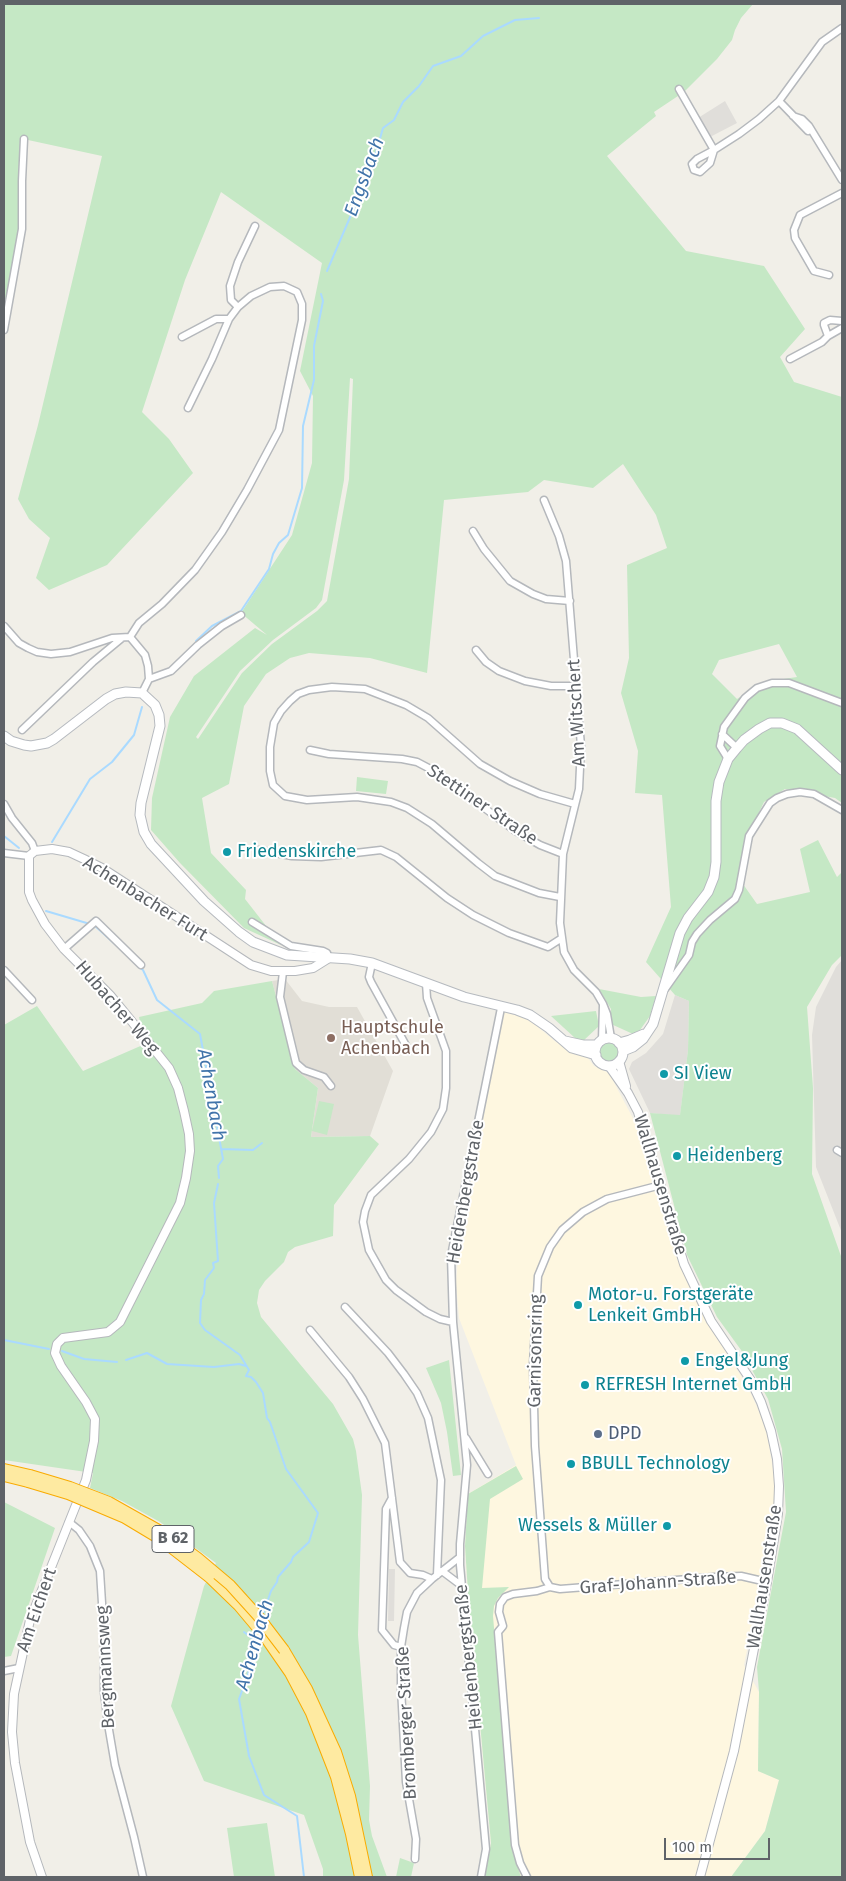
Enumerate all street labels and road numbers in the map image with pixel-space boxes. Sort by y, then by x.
street label: Am Witschert [563,659,591,767]
street label: Stettiner Straße [423,760,541,850]
street label: Achenbacher Furt [79,852,211,946]
street label: Hubacher Weg [70,957,164,1059]
street label: Wallhausenstraße [628,1112,692,1258]
street label: Heidenbergstraße [443,1118,489,1266]
street label: Garnisonsring [524,1294,548,1408]
street label: Wallhausenstraße [743,1503,787,1651]
road number: B 62 [152,1526,194,1552]
street label: Am Eichert [13,1565,61,1655]
street label: Graf-Johann-Straße [579,1567,737,1599]
street label: Heidenbergstraße [451,1583,487,1731]
street label: Bergmannsweg [92,1605,120,1729]
street label: Bromberger Straße [392,1646,422,1800]

